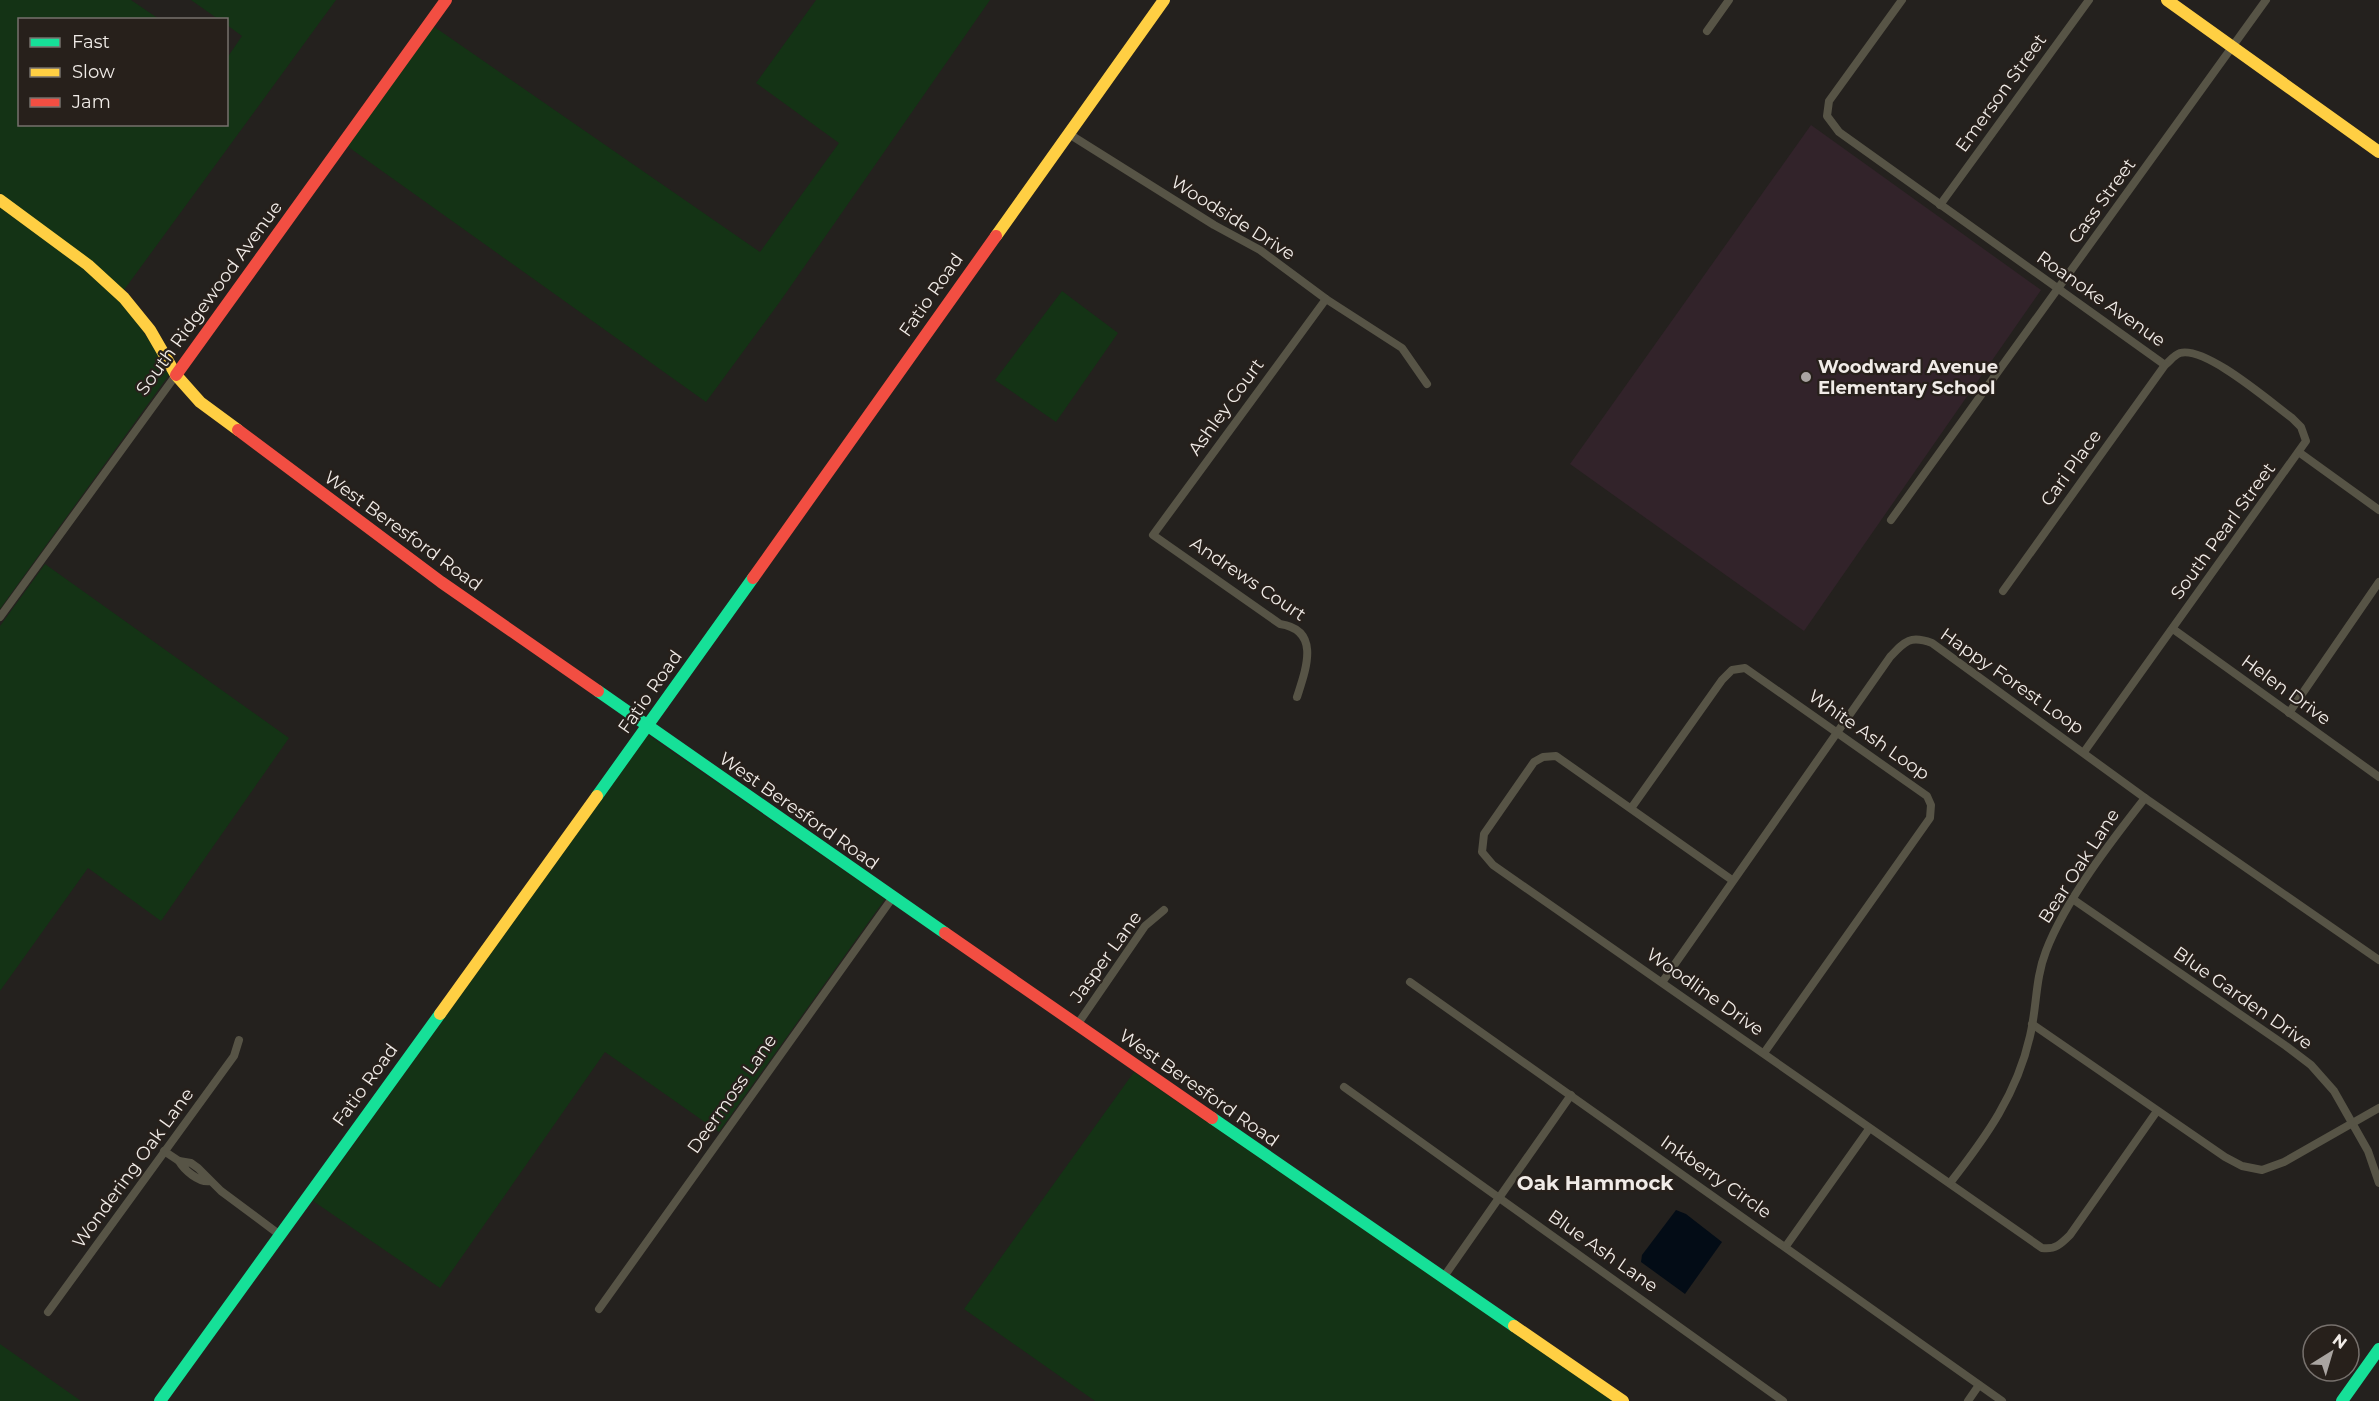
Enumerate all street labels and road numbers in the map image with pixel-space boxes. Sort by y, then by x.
street label: Emerson Street [1951,30,2051,156]
street label: Cass Street [2064,154,2140,248]
street label: Woodside Drive [1167,171,1299,265]
street label: South Ridgewood Avenue [131,196,287,399]
street label: Roanoke Avenue [2032,246,2170,352]
street label: Fatio Road [894,249,968,341]
street label: Ashley Court [1183,354,1269,460]
street label: Cari Place [2036,425,2106,511]
street label: South Pearl Street [2166,458,2280,604]
street label: West Beresford Road [320,466,486,596]
street label: Andrews Court [1186,532,1310,626]
street label: Happy Forest Loop [1936,623,2088,739]
street label: Fatio Road [613,646,687,738]
street label: Helen Drive [2237,650,2335,730]
street label: White Ash Loop [1804,685,1934,785]
street label: West Beresford Road [715,748,883,874]
street label: Bear Oak Lane [2034,804,2124,927]
street label: Jasper Lane [1065,907,1147,1008]
street label: Blue Garden Drive [2169,942,2317,1054]
street label: Woodline Drive [1642,943,1768,1041]
street label: West Beresford Road [1115,1025,1283,1151]
street label: Deermoss Lane [683,1030,781,1158]
street label: Fatio Road [328,1039,402,1131]
street label: Wondering Oak Lane [68,1084,198,1252]
street label: Inkberry Circle [1656,1131,1776,1223]
street label: Blue Ash Lane [1544,1205,1662,1297]

